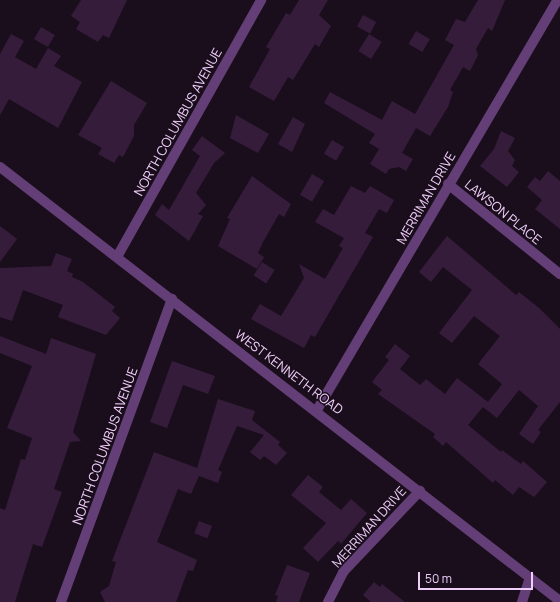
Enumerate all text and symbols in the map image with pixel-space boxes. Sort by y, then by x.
street label: NORTH COLUMBUS AVENUE [131,45,225,199]
street label: MERRIMAN DRIVE [393,149,459,247]
street label: LAWSON PLACE [462,176,544,248]
street label: WEST KENNETH ROAD [232,326,346,418]
street label: NORTH COLUMBUS AVENUE [69,365,141,527]
street label: MERRIMAN DRIVE [329,483,409,571]
scale bar [420,564,535,590]
text: 50 m [425,570,452,587]

